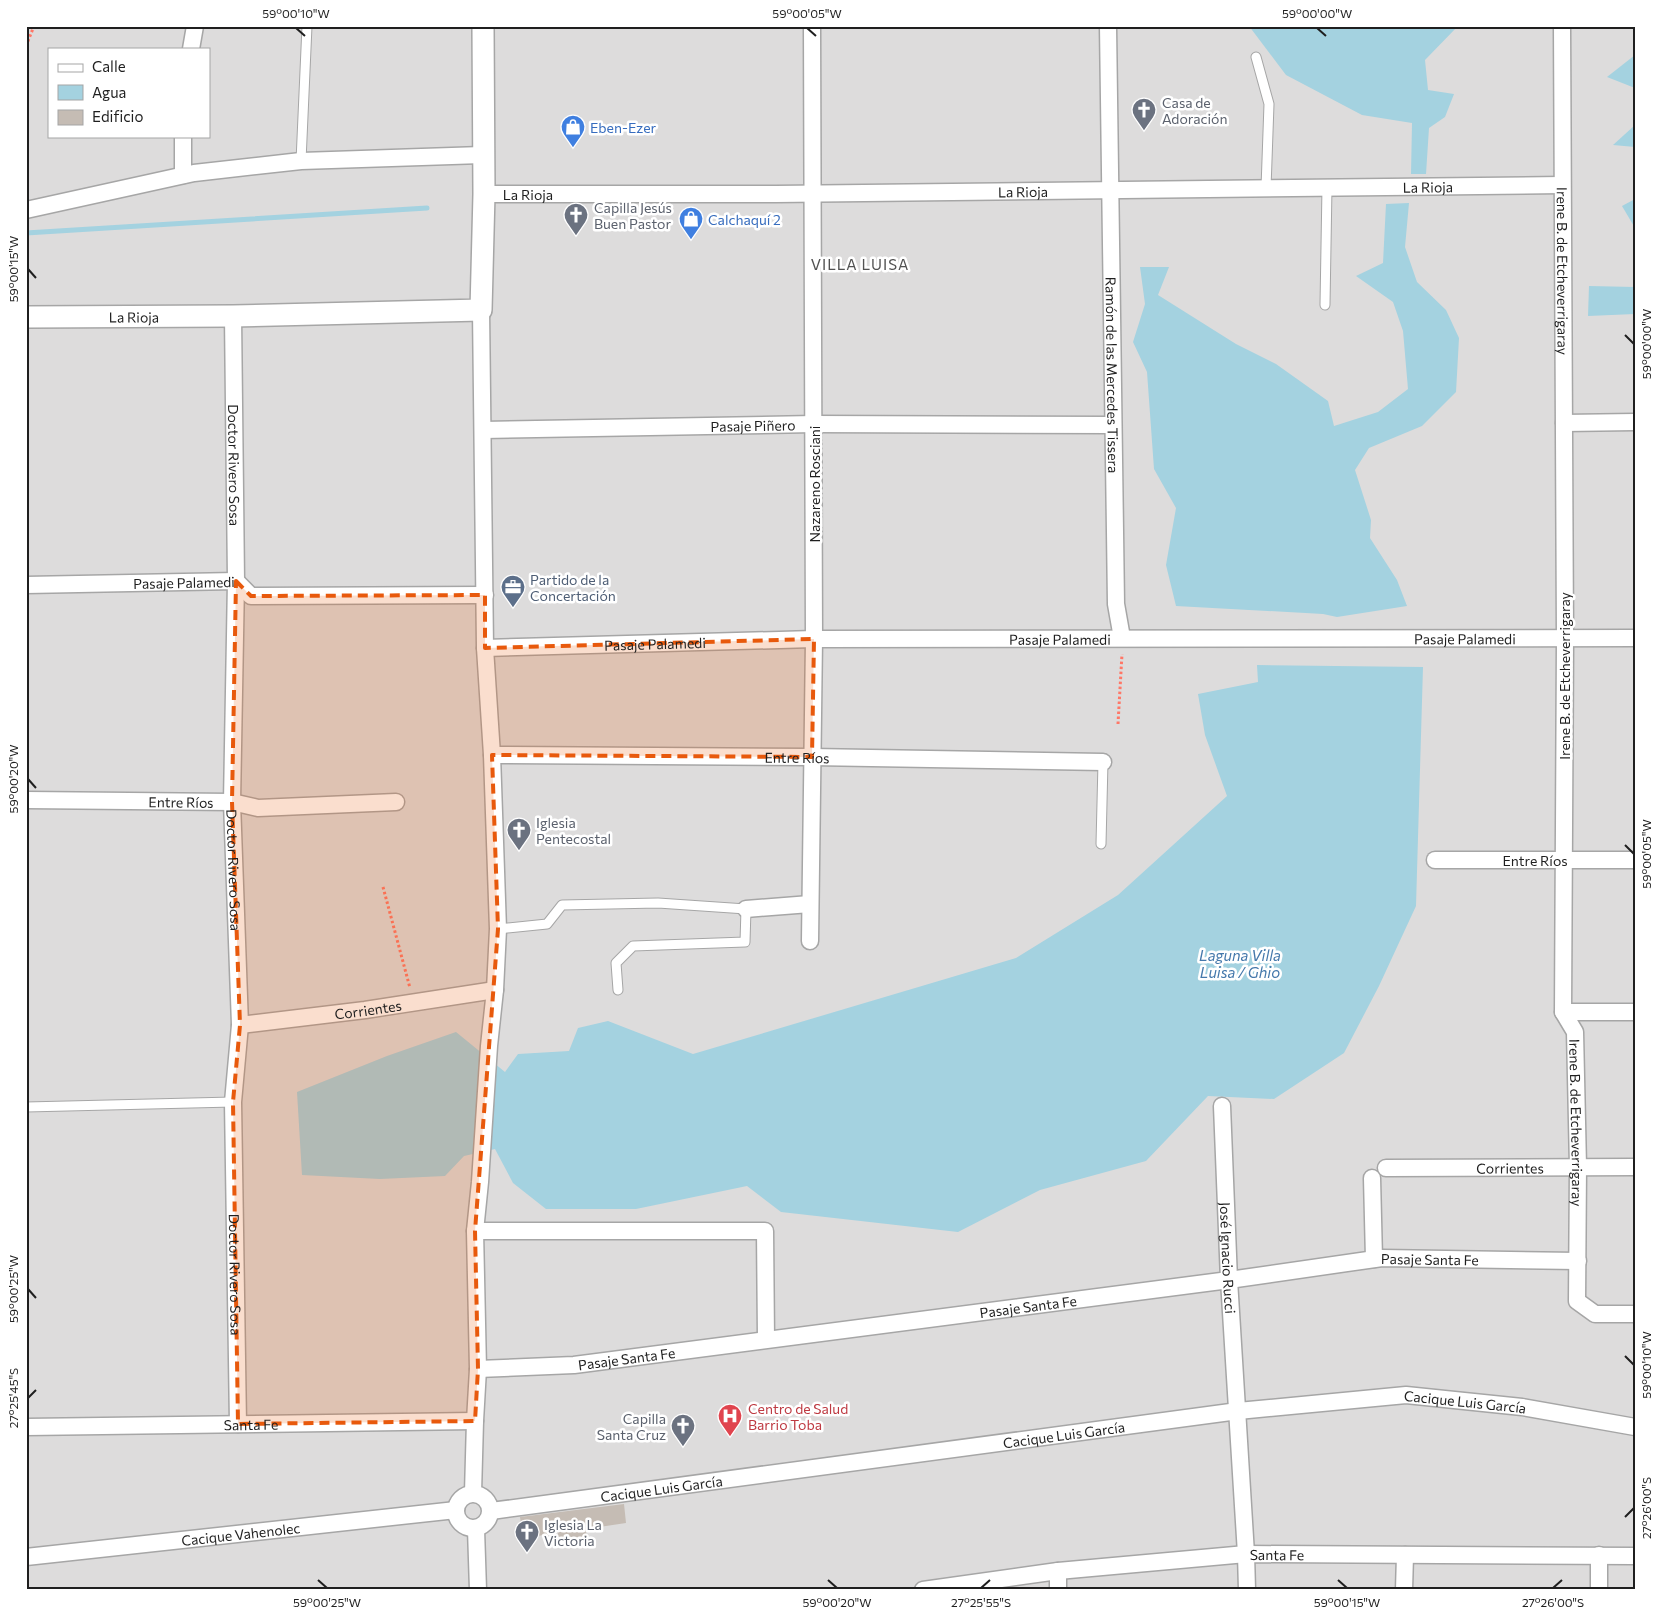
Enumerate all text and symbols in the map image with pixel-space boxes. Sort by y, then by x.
text: 59°00'10"W [262,6,330,20]
text: 59°00'05"W [772,6,842,20]
text: 59°00'00"W [1282,6,1352,20]
legend [48,48,210,138]
text: Calle [92,57,126,75]
text: Agua [92,83,126,101]
place label: Casa de Adoración [1162,94,1227,127]
church icon: Casa de Adoración [1131,97,1157,131]
text: Edificio [92,107,143,125]
shop icon: Eben-Ezer [560,114,586,148]
place label: Eben-Ezer [590,119,657,136]
street label: La Rioja [1403,178,1453,195]
street label: La Rioja [998,182,1048,200]
street label: La Rioja [503,186,553,203]
street label: Irene B. de Etcheverrigaray [1554,187,1572,355]
place label: Capilla Jesús Buen Pastor [594,199,672,232]
church icon: Capilla Jesús Buen Pastor [563,202,589,236]
shop icon: Calchaquí 2 [678,206,704,240]
place label: Calchaquí 2 [708,211,781,228]
text: 59°00'15"W [6,236,20,302]
district label: VILLA LUISA [811,255,909,273]
street label: Ramón de las Mercedes Tissera [1103,277,1123,473]
street label: La Rioja [109,308,159,325]
text: 59°00'00"W [1639,309,1653,379]
street label: Doctor Rivero Sosa [225,404,244,526]
street label: Pasaje Piñero [710,416,796,434]
street label: Nazareno Rosciani [806,426,823,542]
place label: Partido de la Concertación [530,571,616,604]
street label: Pasaje Palamedi [133,573,235,591]
office icon: Partido de la Concertación [500,574,526,608]
street label: Irene B. de Etcheverrigaray [1556,592,1573,760]
street label: Pasaje Palamedi [1009,630,1111,647]
street label: Pasaje Palamedi [1414,630,1516,647]
street label: Pasaje Palamedi [604,633,706,653]
text: 59°00'20"W [6,744,20,814]
street label: Entre Ríos [764,748,830,766]
street label: Entre Ríos [148,793,214,810]
street label: Doctor Rivero Sosa [224,809,245,931]
place label: Iglesia Pentecostal [536,814,611,847]
church icon: Iglesia Pentecostal [506,817,532,851]
text: 59°00'05"W [1639,819,1653,889]
street label: Entre Ríos [1502,852,1568,869]
water label: Laguna Villa Luisa / Ghio [1199,946,1281,981]
street label: Corrientes [334,996,403,1022]
street label: Irene B. de Etcheverrigaray [1567,1039,1587,1207]
street label: Corrientes [1476,1159,1544,1176]
street label: José Ignacio Rucci [1217,1202,1240,1314]
street label: Doctor Rivero Sosa [226,1213,245,1336]
street label: Pasaje Santa Fe [1381,1249,1479,1268]
text: 59°00'25"W [6,1255,20,1323]
street label: Pasaje Santa Fe [978,1291,1078,1321]
text: 59°00'10"W [1639,1331,1653,1399]
street label: Pasaje Santa Fe [577,1343,676,1373]
text: 27°25'45"S [6,1368,20,1428]
street label: Cacique Luis García [1403,1386,1528,1416]
place label: Centro de Salud Barrio Toba [748,1400,848,1433]
hospital icon: Centro de Salud Barrio Toba [717,1403,743,1437]
place label: Capilla Santa Cruz [597,1410,666,1443]
church icon: Capilla Santa Cruz [670,1413,696,1447]
street label: Santa Fe [224,1415,278,1433]
street label: Cacique Luis García [1002,1418,1126,1451]
street label: Cacique Luis García [599,1472,724,1505]
text: 27°26'00"S [1639,1477,1653,1539]
place label: Iglesia La Victoria [544,1516,602,1549]
street label: Cacique Vahenolec [180,1519,301,1548]
church icon: Iglesia La Victoria [514,1519,540,1553]
street label: Santa Fe [1250,1546,1304,1563]
text: 59°00'25"W [293,1595,361,1609]
text: 59°00'20"W [802,1595,872,1609]
text: 27°25'55"S [951,1595,1011,1609]
text: 59°00'15"W [1314,1595,1380,1609]
text: 27°26'00"S [1522,1595,1584,1609]

